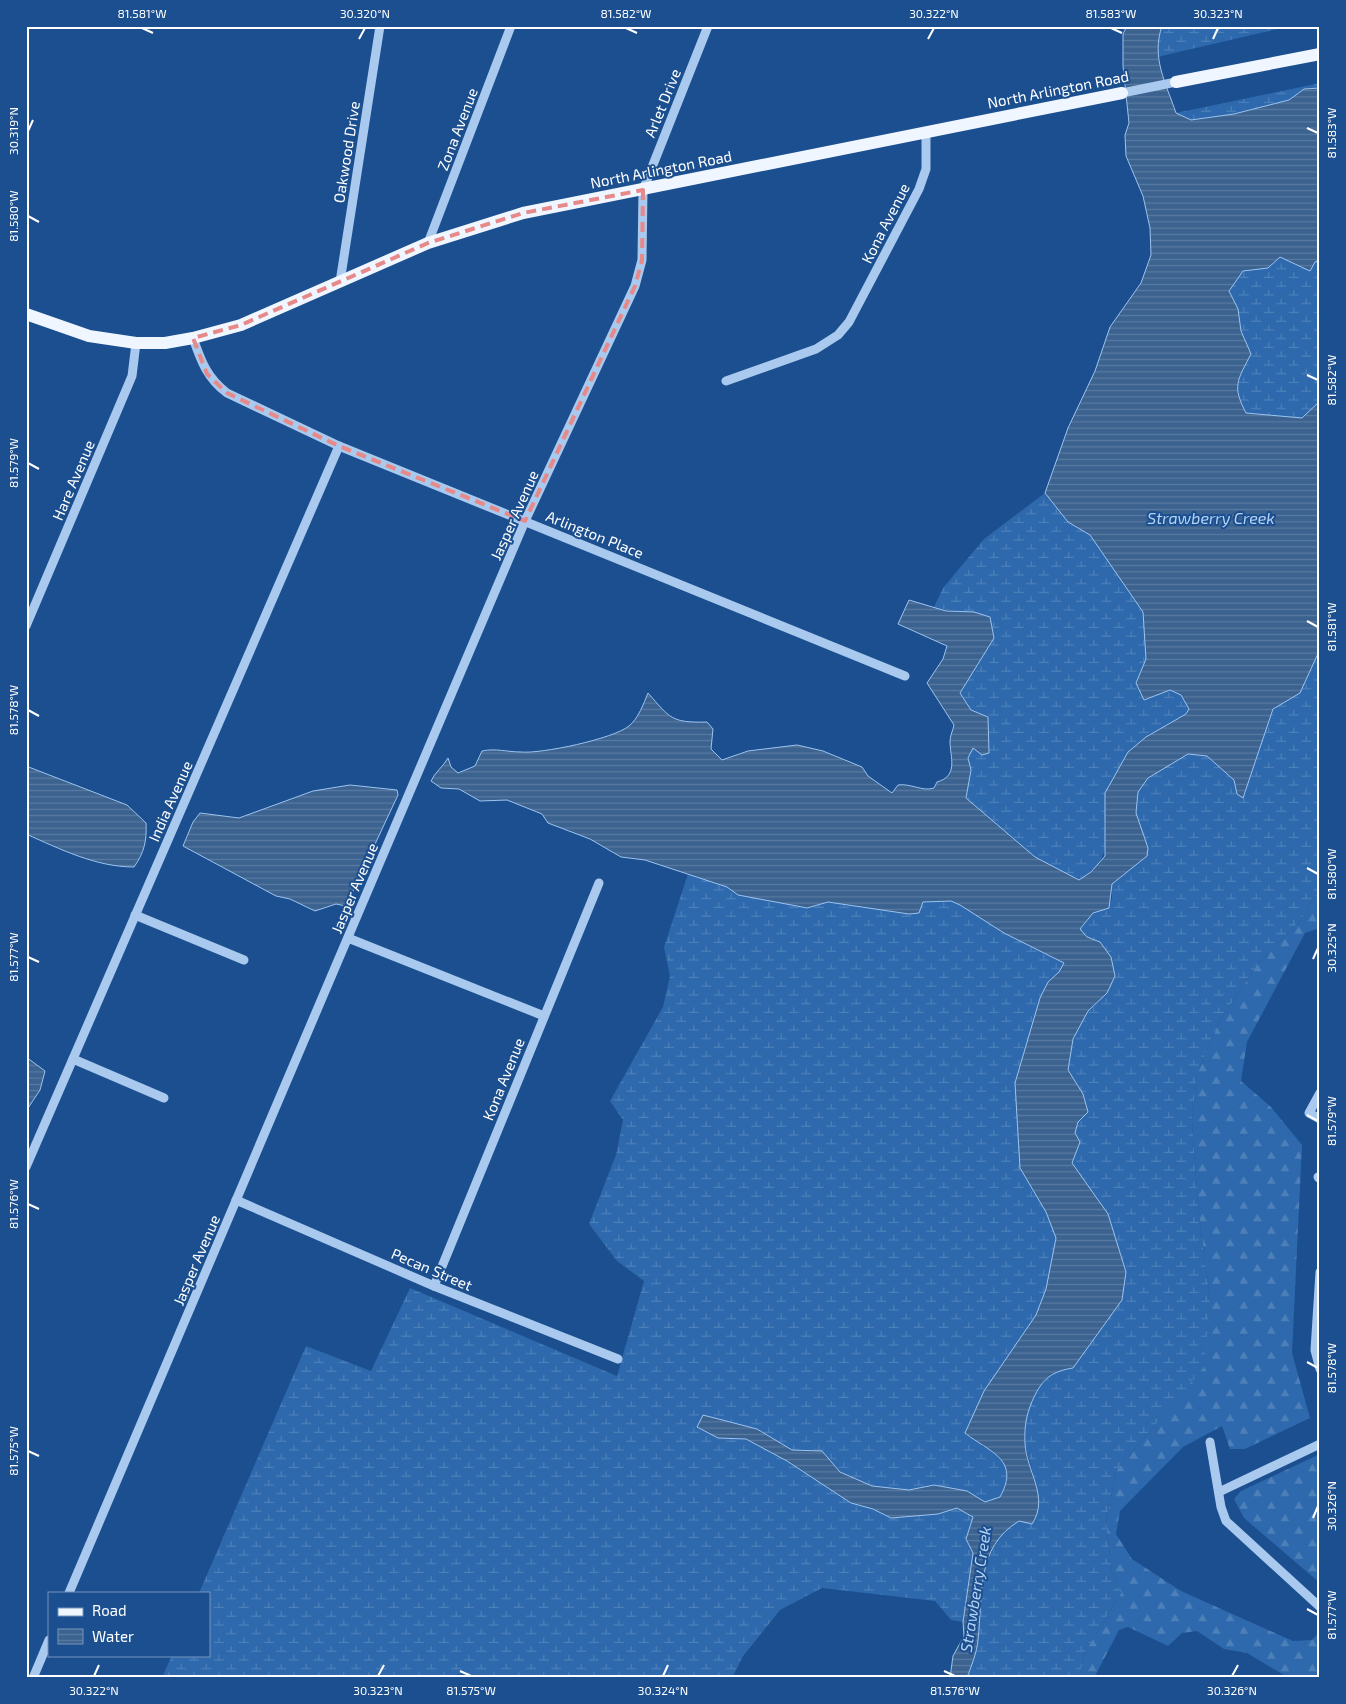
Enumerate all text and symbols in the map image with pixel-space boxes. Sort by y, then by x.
text: 81.581°W [117,6,167,20]
text: 30.320°N [340,6,390,20]
text: 81.582°W [600,6,652,20]
text: 30.322°N [909,6,959,20]
text: 81.583°W [1086,6,1136,20]
text: 30.323°N [1193,6,1243,20]
street label: Arlet Drive [640,66,684,140]
street label: North Arlington Road [986,66,1130,112]
street label: Zona Avenue [433,85,481,173]
street label: Oakwood Drive [329,100,363,204]
text: 30.319°N [6,107,20,155]
text: 81.583°W [1324,108,1338,158]
street label: North Arlington Road [589,146,733,192]
street label: Kona Avenue [857,180,913,266]
text: 81.580°W [6,190,20,242]
text: 81.582°W [1324,354,1338,406]
street label: Hare Avenue [48,437,98,523]
text: 81.579°W [6,438,20,488]
street label: Jasper Avenue [486,467,542,563]
street label: Arlington Place [544,506,646,562]
water label: Strawberry Creek [1147,508,1275,528]
text: 81.581°W [1324,602,1338,652]
text: 81.578°W [6,685,20,735]
street label: India Avenue [144,758,196,844]
street label: Jasper Avenue [327,840,381,936]
text: 81.580°W [1324,848,1338,900]
text: 30.325°N [1324,923,1338,973]
text: 81.577°W [6,932,20,982]
street label: Kona Avenue [478,1035,528,1123]
text: 81.579°W [1324,1096,1338,1146]
text: 81.576°W [6,1179,20,1229]
street label: Jasper Avenue [169,1212,223,1308]
street label: Pecan Street [389,1244,475,1294]
text: 81.578°W [1324,1343,1338,1393]
text: 81.575°W [6,1426,20,1476]
text: 30.326°N [1324,1481,1338,1531]
water label: Strawberry Creek [956,1525,995,1654]
text: 81.577°W [1324,1590,1338,1640]
legend [48,1592,210,1656]
text: Road [92,1601,127,1619]
text: Water [92,1627,134,1645]
text: 30.322°N [69,1683,119,1697]
text: 30.323°N [353,1683,403,1697]
text: 81.575°W [446,1683,496,1697]
text: 30.324°N [638,1683,688,1697]
text: 81.576°W [930,1683,980,1697]
text: 30.326°N [1207,1683,1257,1697]

